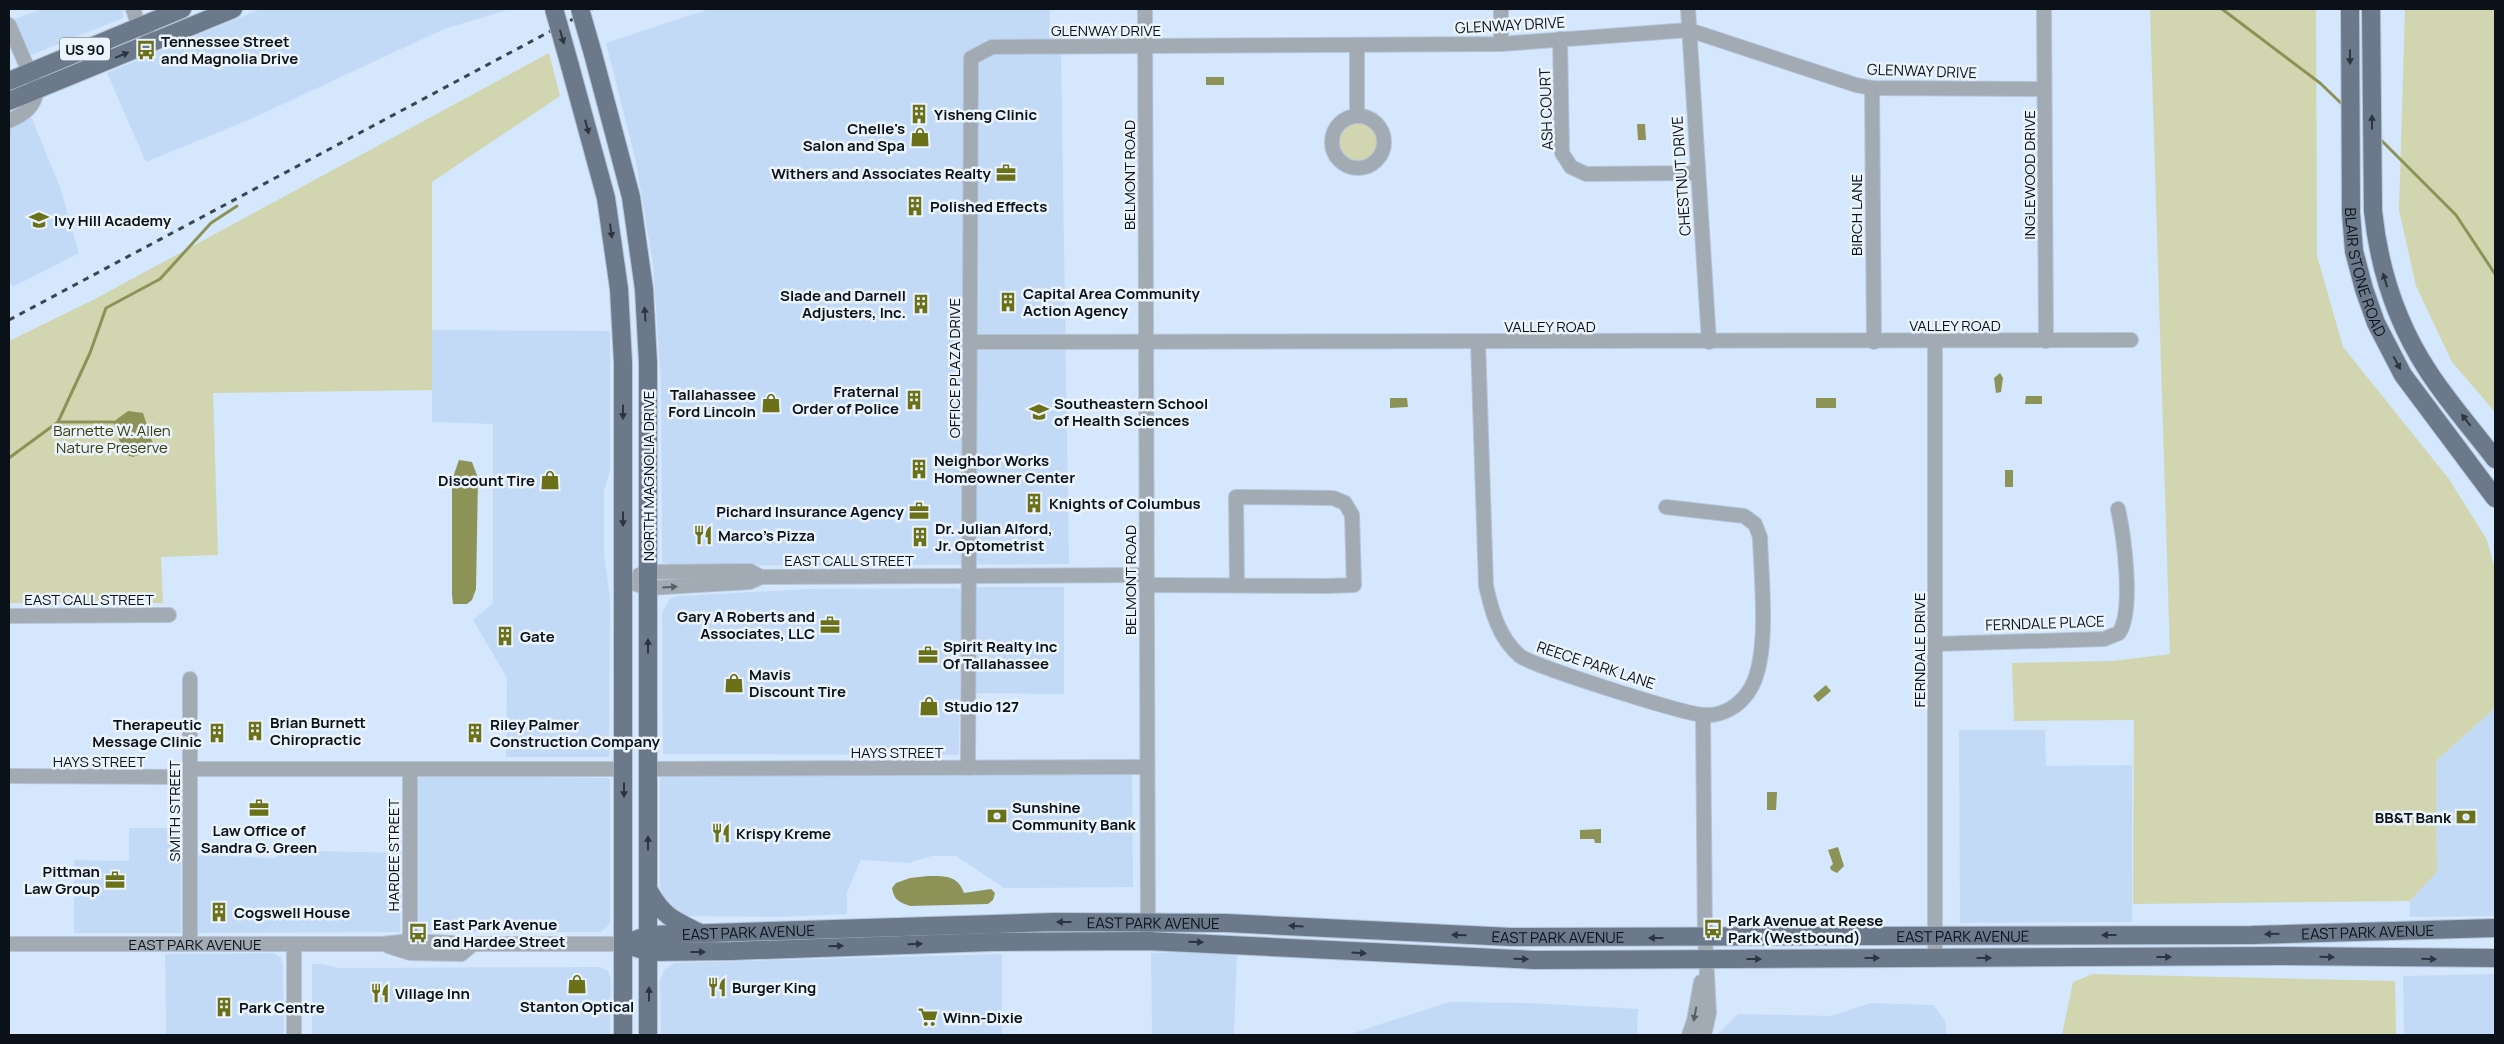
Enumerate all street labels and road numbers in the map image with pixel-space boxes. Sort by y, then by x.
street label: GLENWAY DRIVE [1455,12,1565,38]
street label: GLENWAY DRIVE [1051,20,1161,41]
road number: US 90 [60,38,110,61]
street label: GLENWAY DRIVE [1867,59,1977,83]
street label: ASH COURT [1534,67,1558,150]
street label: INGLEWOOD DRIVE [2019,110,2040,240]
street label: CHESTNUT DRIVE [1666,115,1696,237]
street label: BELMONT ROAD [1119,120,1140,230]
street label: BIRCH LANE [1846,174,1867,256]
street label: BLAIR STONE ROAD [2340,207,2392,340]
street label: OFFICE PLAZA DRIVE [944,298,965,438]
street label: VALLEY ROAD [1909,315,2001,336]
street label: VALLEY ROAD [1504,316,1596,337]
street label: NORTH MAGNOLIA DRIVE [638,391,659,561]
street label: BELMONT ROAD [1120,525,1141,635]
street label: EAST CALL STREET [784,550,914,571]
street label: EAST CALL STREET [24,589,154,610]
street label: FERNDALE DRIVE [1909,593,1930,707]
street label: FERNDALE PLACE [1985,610,2105,636]
street label: REECE PARK LANE [1534,636,1658,694]
street label: HAYS STREET [851,742,943,763]
street label: HAYS STREET [53,751,145,772]
street label: SMITH STREET [164,760,185,862]
street label: HARDEE STREET [383,798,404,912]
street label: EAST PARK AVENUE [1087,912,1220,933]
street label: EAST PARK AVENUE [682,919,815,944]
street label: EAST PARK AVENUE [2301,919,2435,944]
street label: EAST PARK AVENUE [1896,925,2029,946]
street label: EAST PARK AVENUE [1491,926,1624,948]
street label: EAST PARK AVENUE [129,934,261,955]

